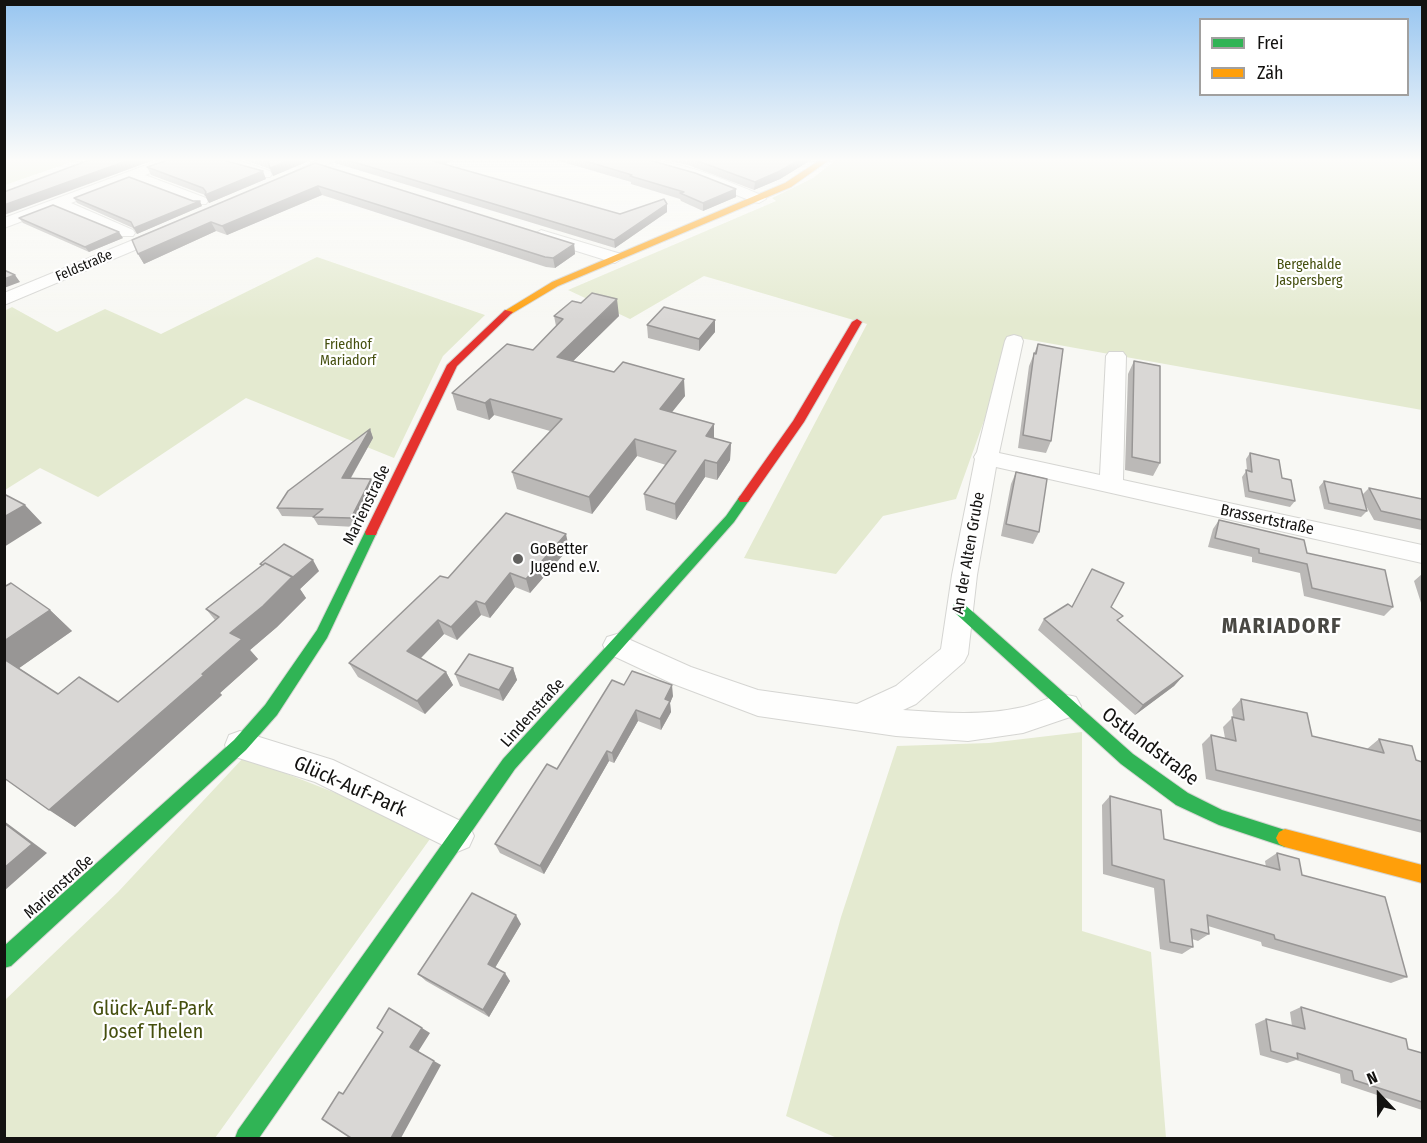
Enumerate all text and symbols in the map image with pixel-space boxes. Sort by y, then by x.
legend [1199,18,1409,96]
text: Frei [1257,32,1283,54]
text: Zäh [1257,62,1284,84]
street label: Feldstraße [53,247,115,285]
park label: Bergehalde Jaspersberg [1275,257,1343,290]
park label: Friedhof Mariadorf [320,337,376,370]
street label: Marienstraße [339,462,395,548]
street label: An der Alten Grube [949,490,989,616]
street label: Brassertstraße [1218,501,1316,539]
place label: GoBetter Jugend e.V. [530,540,600,578]
marker: GoBetter Jugend e.V. [511,552,525,566]
district label: MARIADORF [1222,614,1342,640]
street label: Lindenstraße [497,675,569,751]
street label: Ostlandstraße [1097,703,1203,791]
street label: Glück-Auf-Park [290,751,410,823]
street label: Marienstraße [20,851,98,923]
park label: Glück-Auf-Park Josef Thelen [92,997,214,1044]
north arrow [1349,1065,1409,1125]
text: N [1364,1067,1380,1088]

